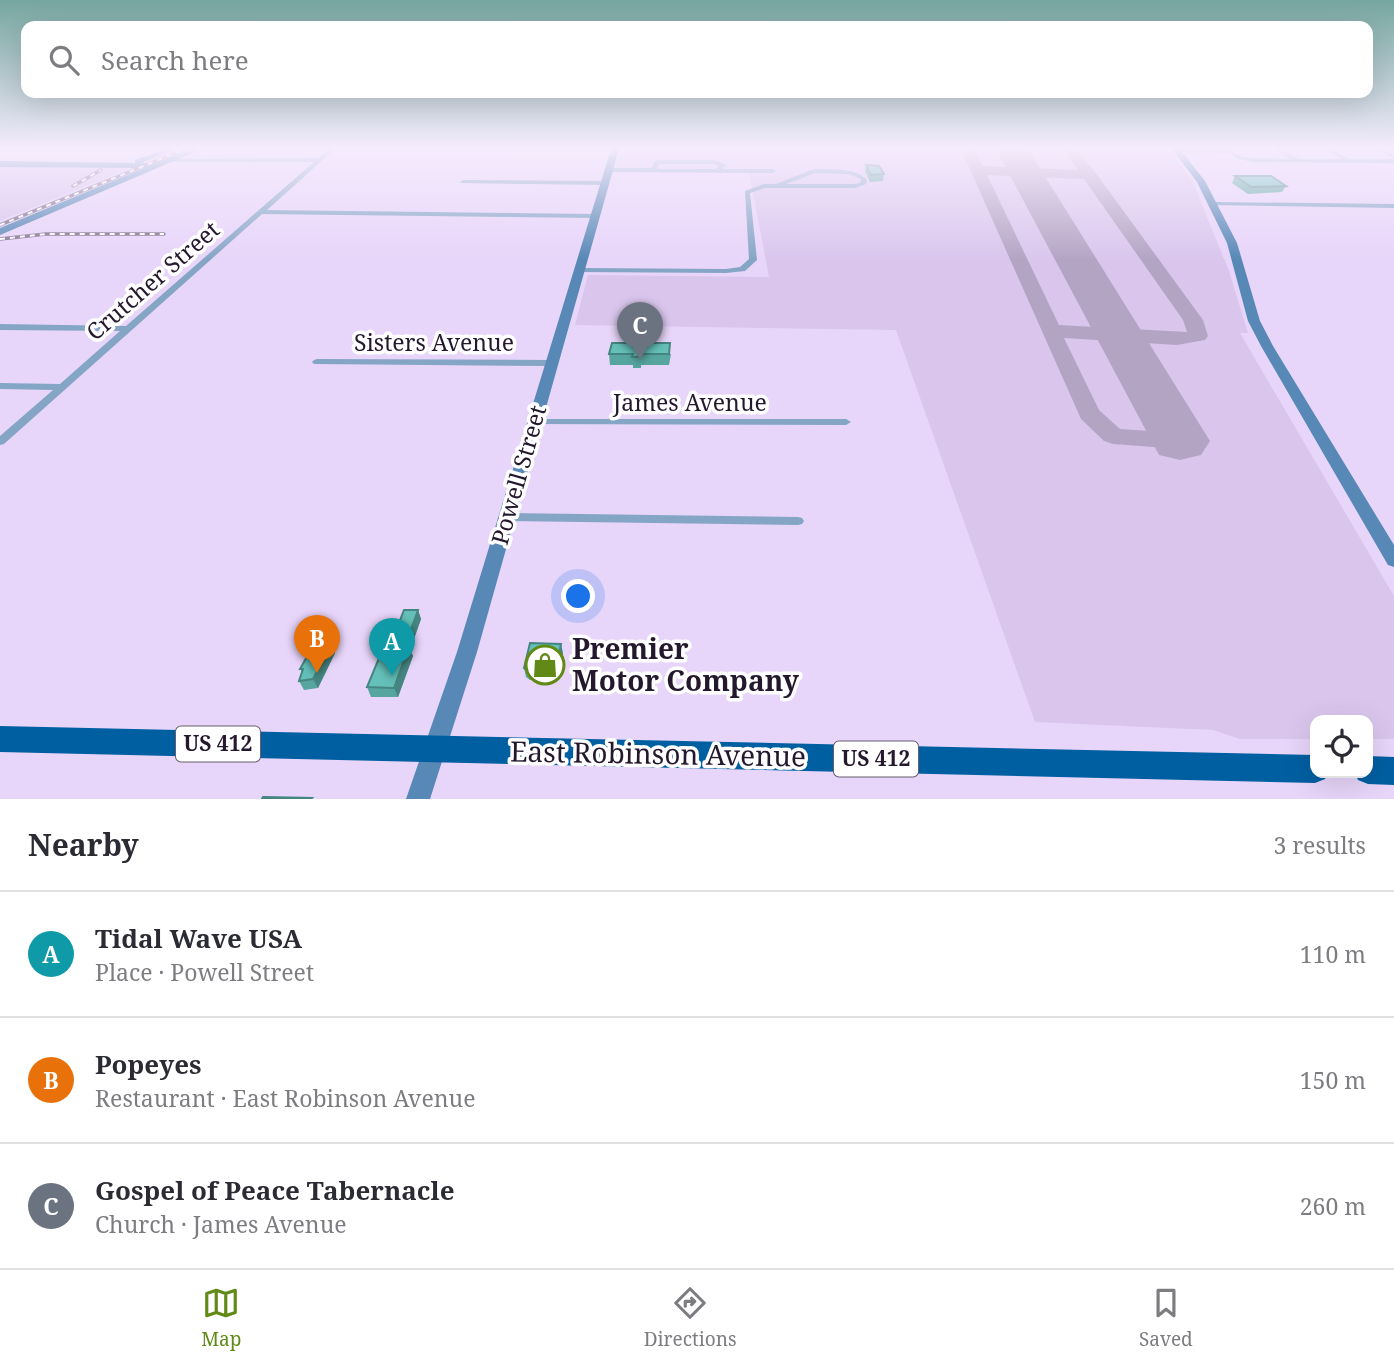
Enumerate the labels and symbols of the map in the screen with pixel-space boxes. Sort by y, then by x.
street label: Crutcher Street [79,213,226,347]
pin: C [617,302,663,360]
street label: Sisters Avenue [354,326,514,358]
street label: James Avenue [612,386,767,418]
street label: Powell Street [483,401,553,548]
your location [561,579,595,613]
pin: B [294,615,340,673]
pin: A [369,618,415,676]
place label: Premier Motor Company [572,629,800,699]
shop icon: Premier Motor Company [524,644,566,686]
road number: US 412 [176,726,260,762]
street label: East Robinson Avenue [510,731,806,775]
road number: US 412 [834,742,918,776]

